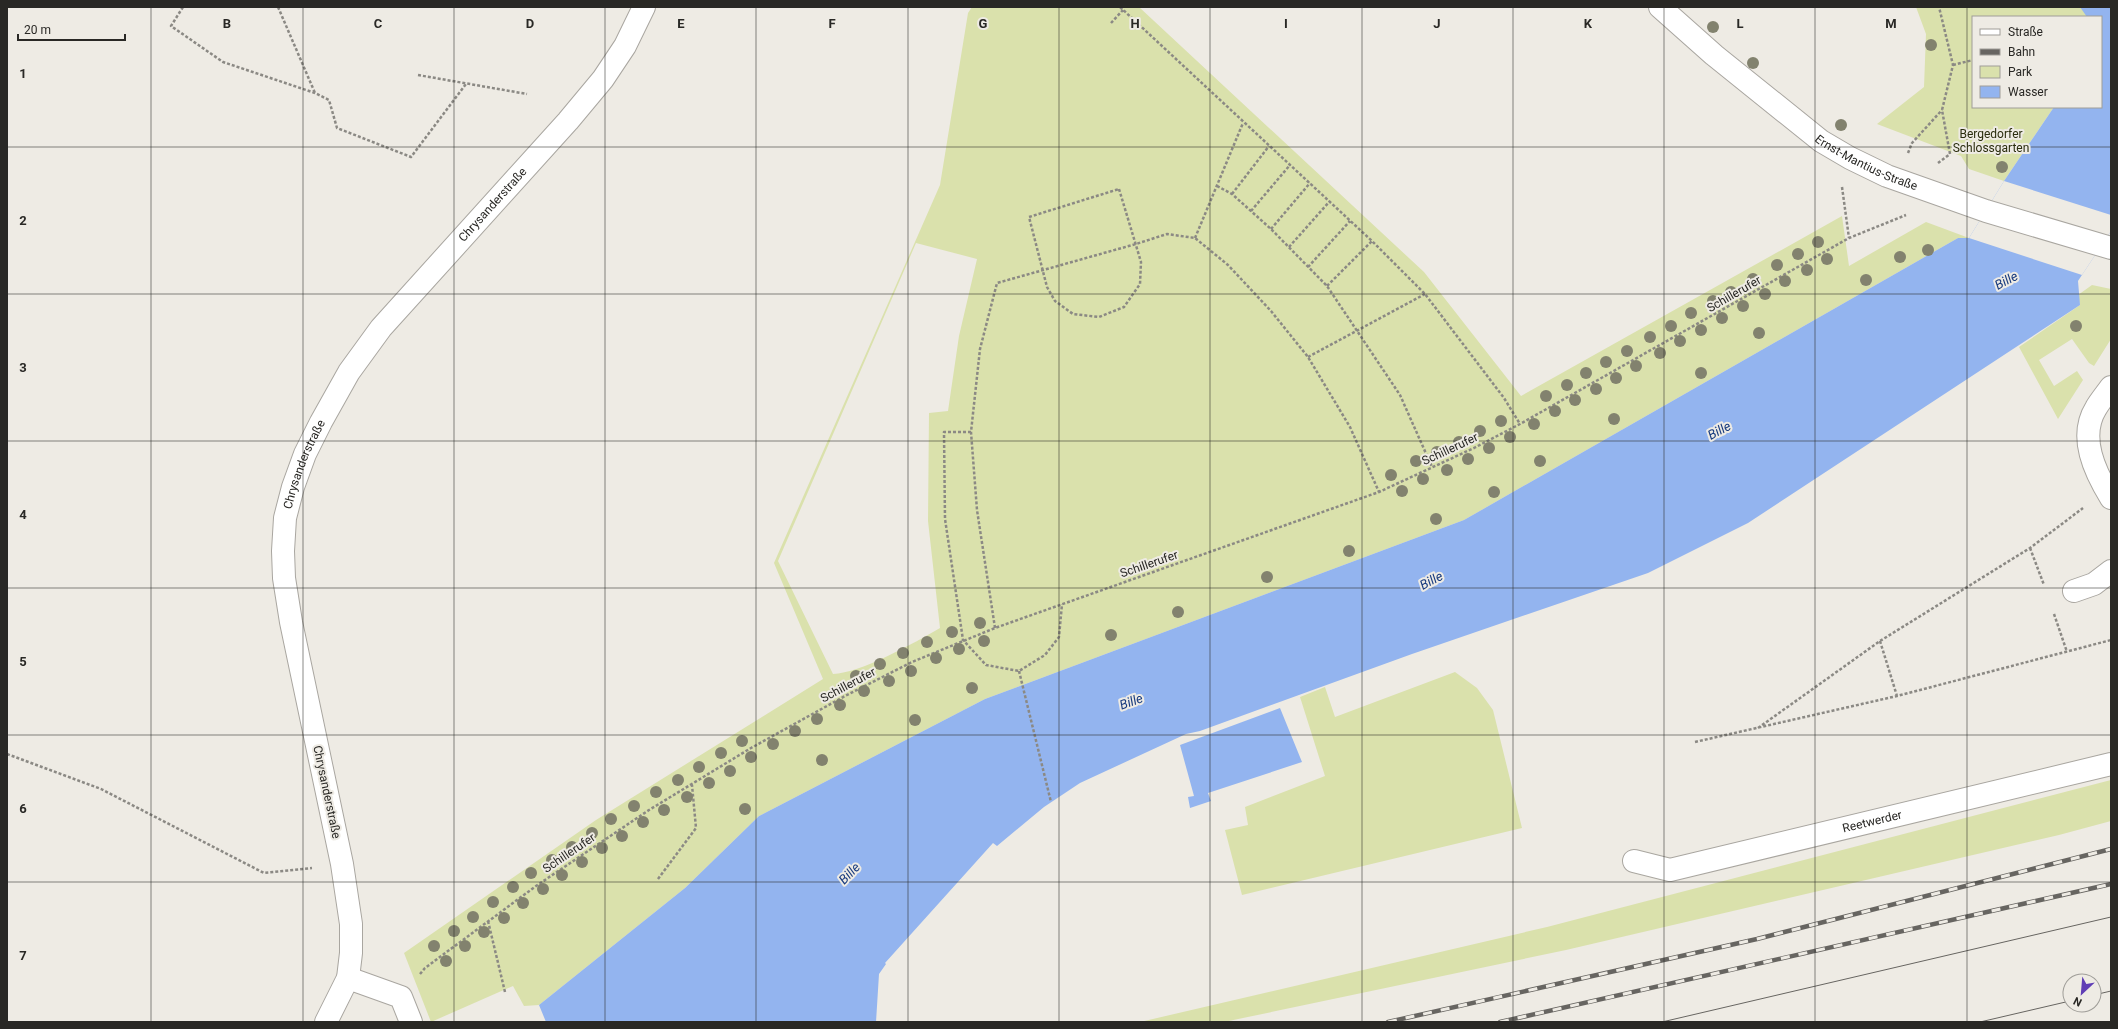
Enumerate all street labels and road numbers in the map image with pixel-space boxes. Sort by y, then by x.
street label: Ernst-Mantius-Straße [1812,132,1920,193]
street label: Chrysanderstraße [456,165,530,244]
street label: Schillerufer [1704,273,1764,315]
street label: Chrysanderstraße [281,417,328,511]
street label: Schillerufer [1420,430,1480,468]
street label: Schillerufer [1118,548,1180,580]
street label: Schillerufer [818,665,878,705]
street label: Chrysanderstraße [310,744,344,840]
street label: Reetwerder [1841,808,1903,835]
street label: Schillerufer [540,830,598,876]

